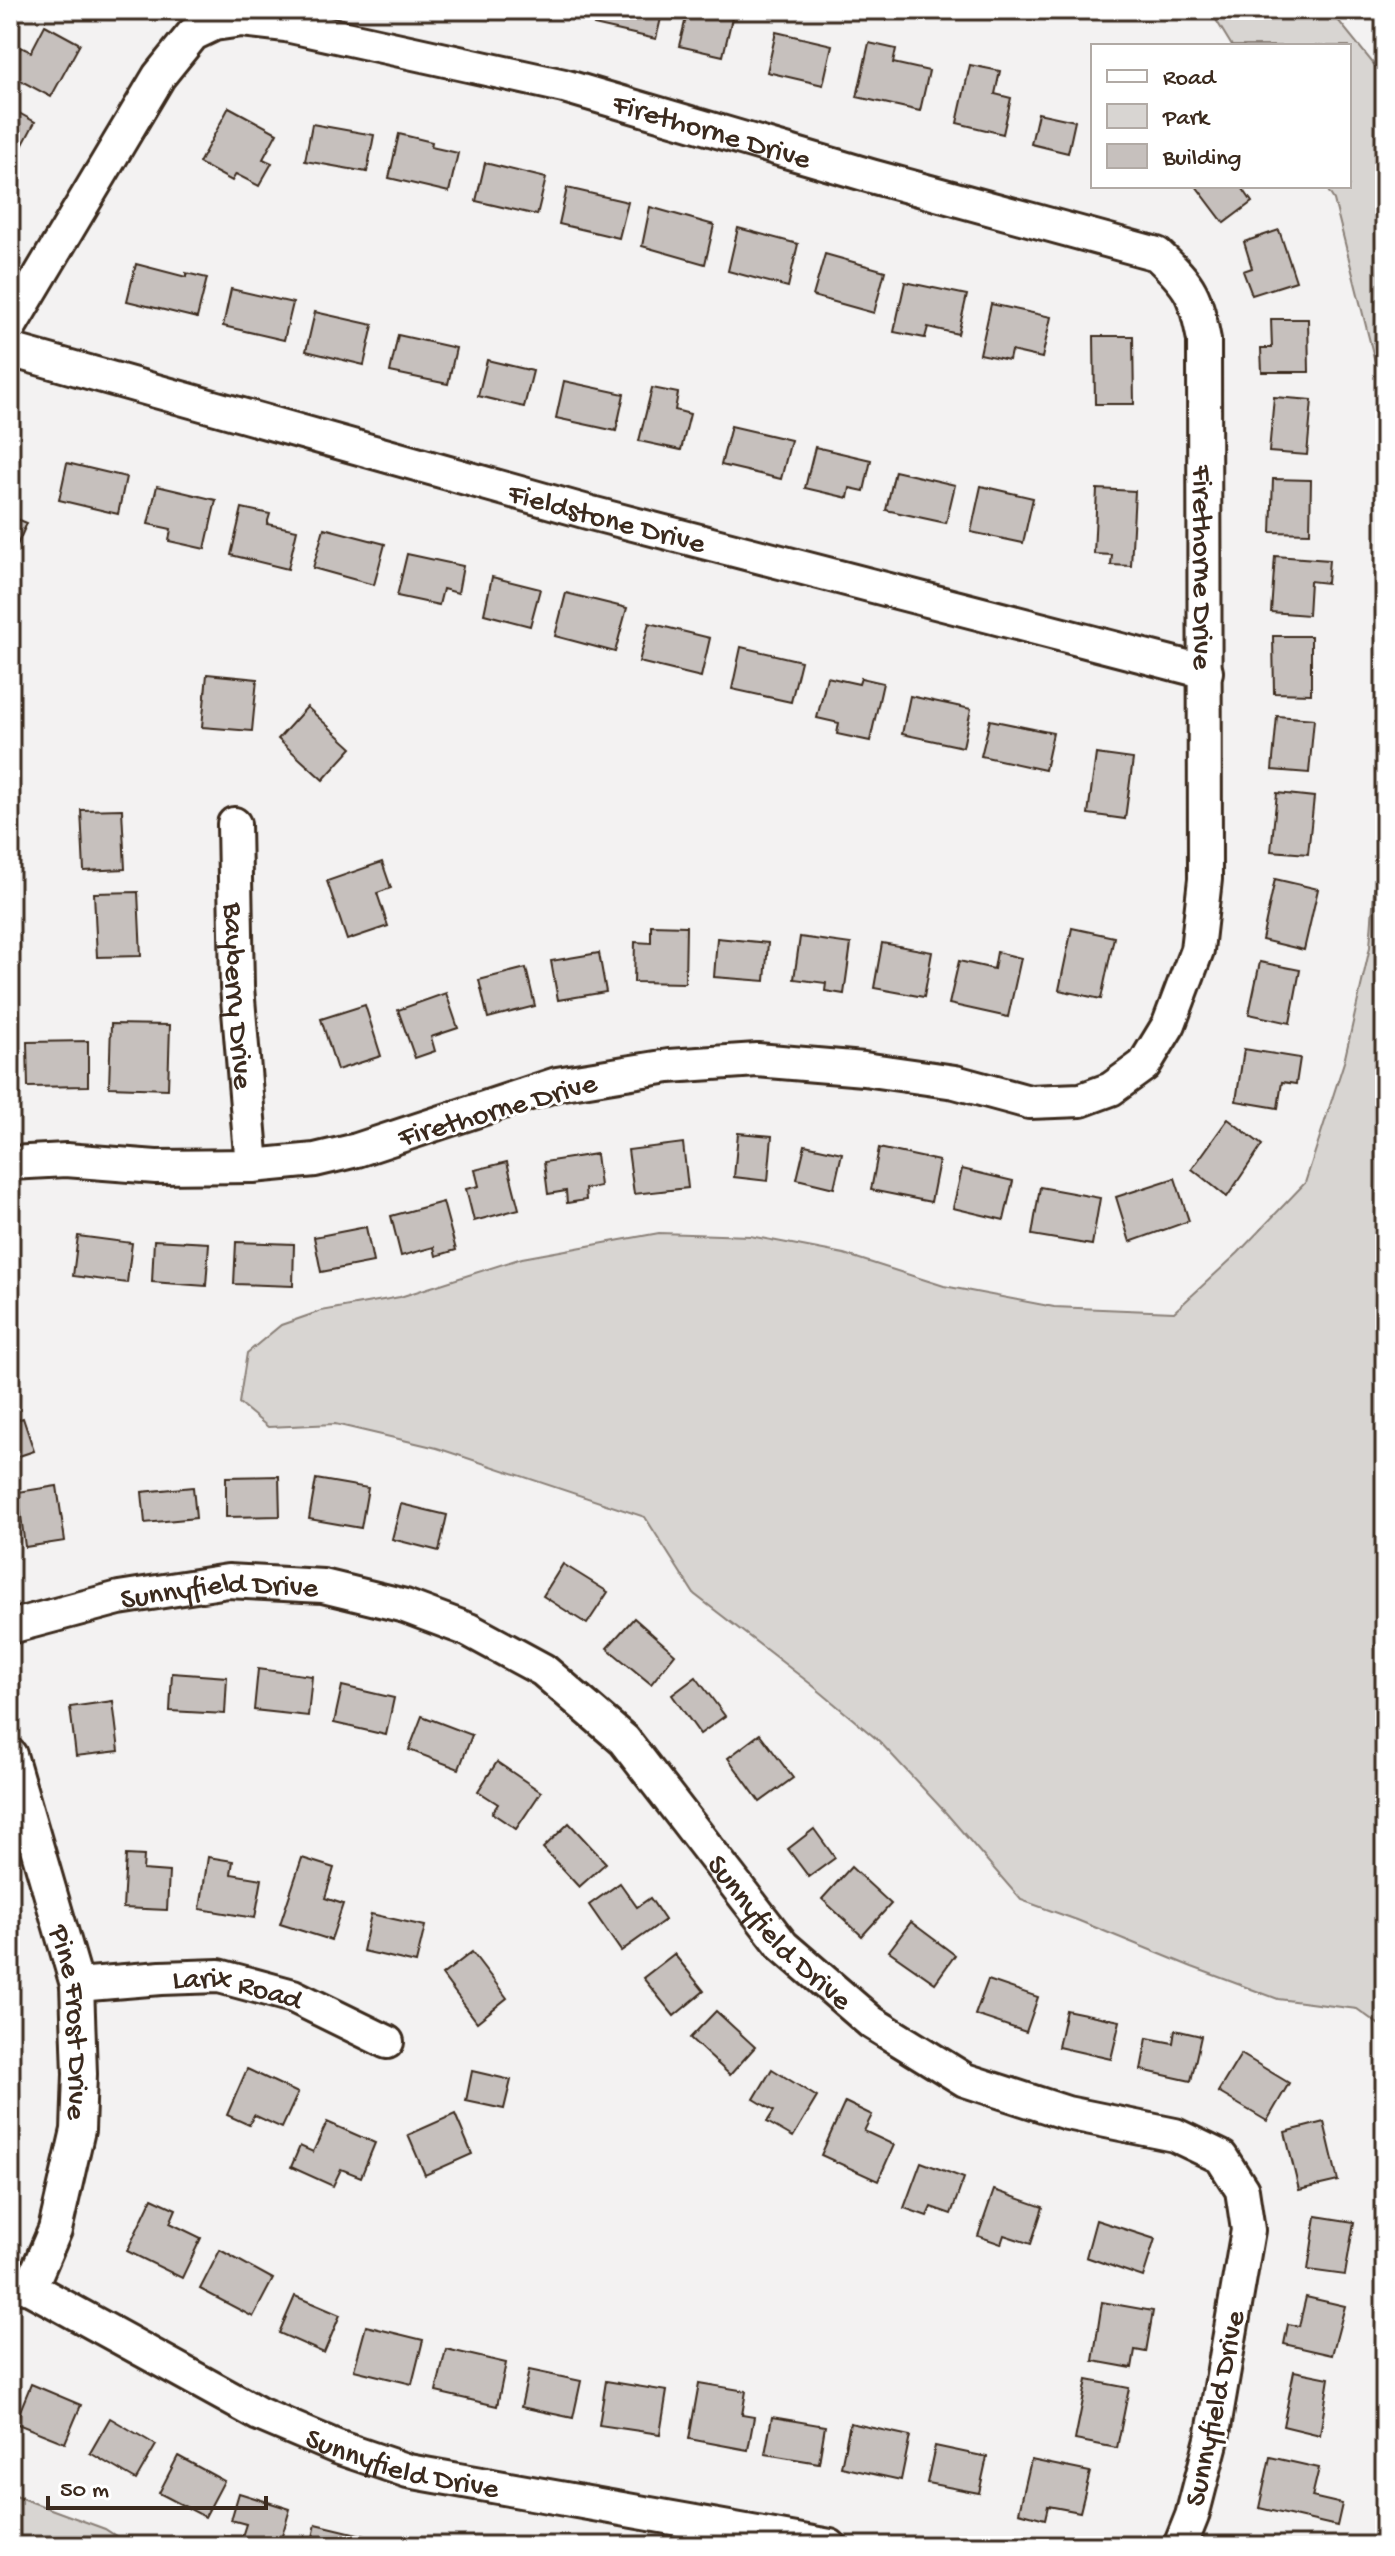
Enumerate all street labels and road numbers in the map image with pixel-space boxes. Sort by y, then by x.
street label: Firethorne Drive [607,88,815,180]
street label: Firethorne Drive [1182,464,1218,670]
street label: Fieldstone Drive [502,477,709,564]
street label: Bayberry Drive [213,901,259,1091]
street label: Firethorne Drive [394,1067,602,1158]
street label: Sunnyfield Drive [119,1568,320,1619]
street label: Sunnyfield Drive [697,1849,858,2020]
street label: Pine Frost Drive [38,1921,93,2121]
street label: Larix Road [172,1963,310,2021]
street label: Sunnyfield Drive [1180,2307,1255,2510]
street label: Sunnyfield Drive [299,2423,502,2509]

